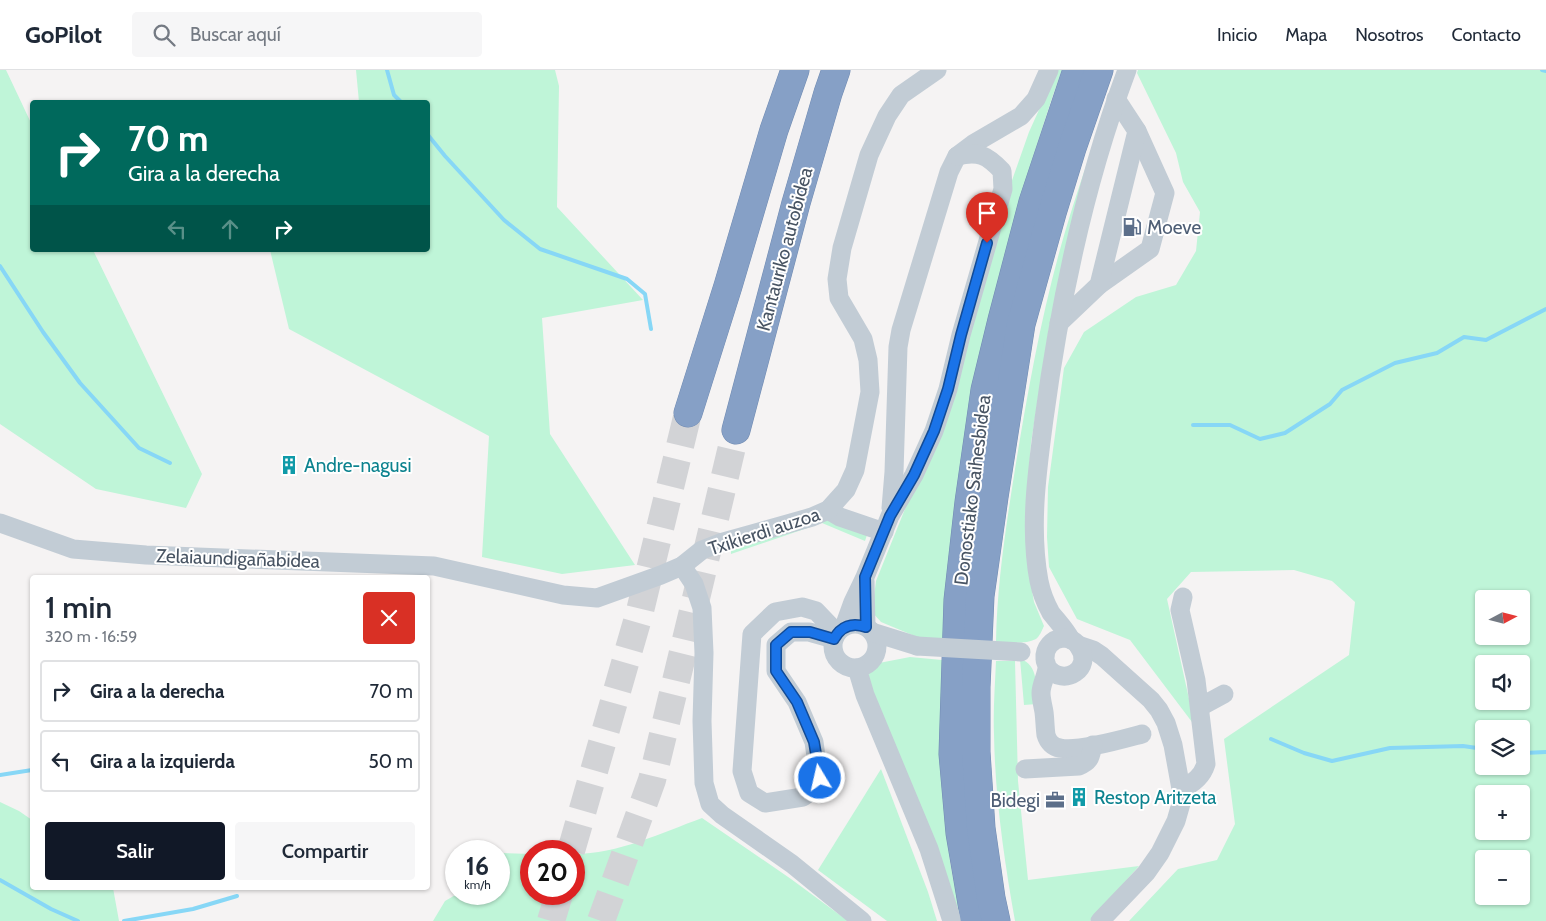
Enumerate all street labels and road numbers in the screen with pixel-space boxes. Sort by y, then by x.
street label: Kantauriko autobidea [752,165,817,333]
street label: Donostiako Saihesbidea [949,394,996,587]
street label: Txikierdi auzoa [706,503,823,560]
street label: Zelaiaundigañabidea [156,544,320,573]

